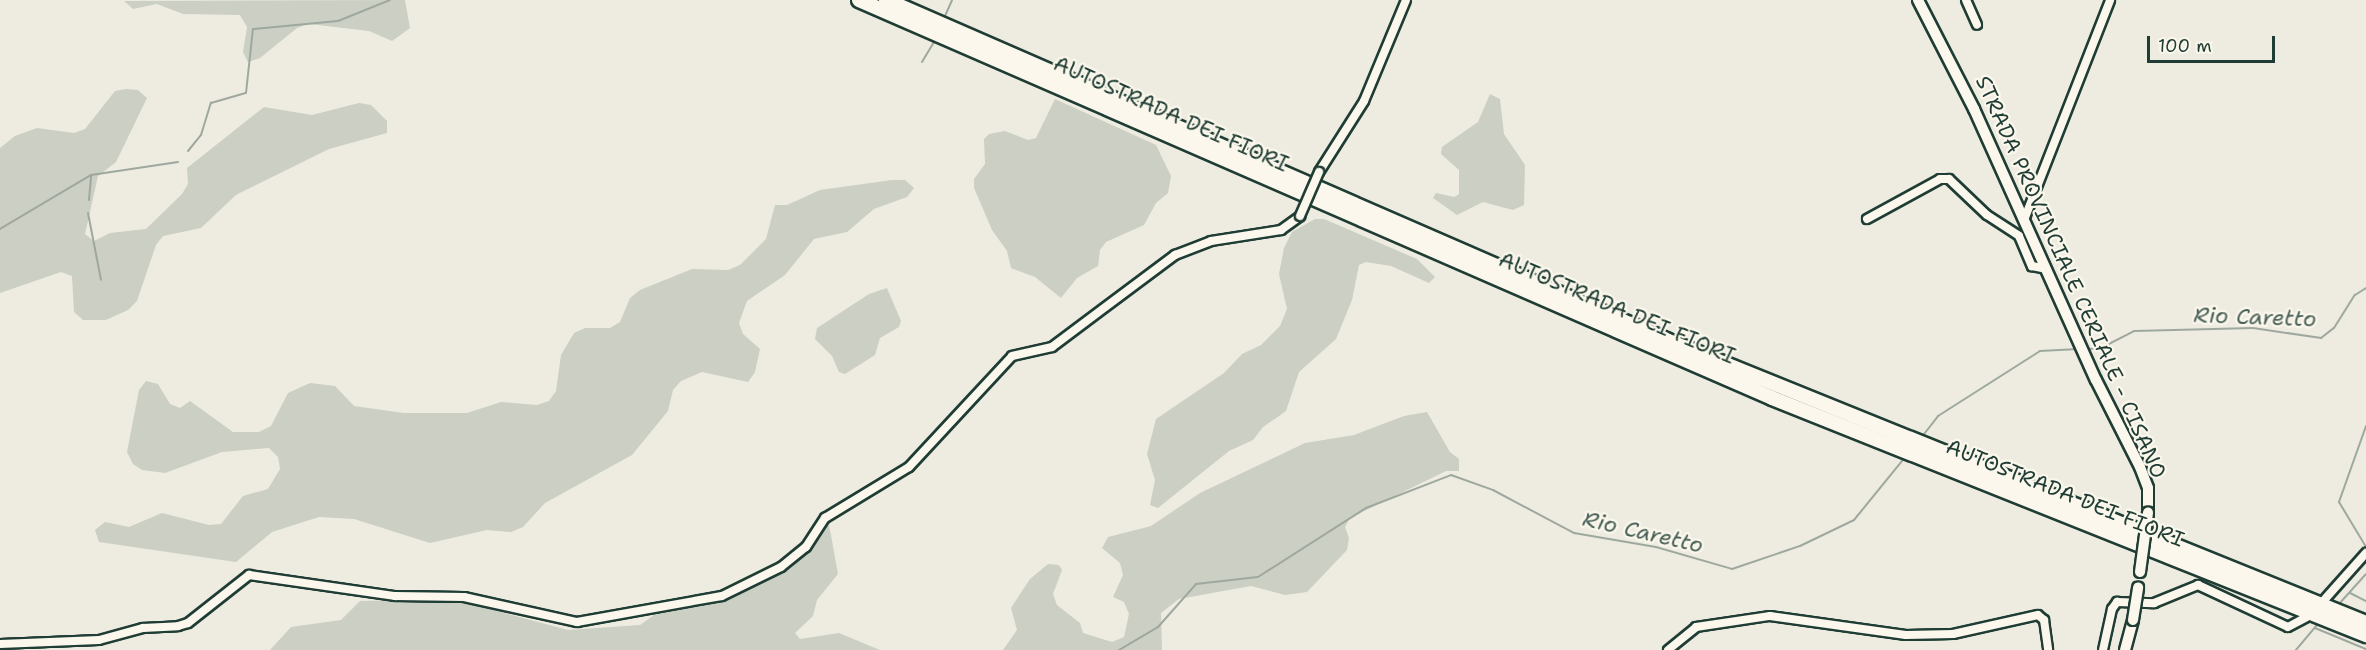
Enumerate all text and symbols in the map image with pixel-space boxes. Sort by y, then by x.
scale bar [2150,24,2278,62]
text: 100 m [2158,34,2212,58]
street label: AUTOSTRADA DEI FIORI [1050,51,1292,177]
street label: STRADA PROVINCIALE CERIALE - CISANO [1970,72,2172,482]
street label: AUTOSTRADA DEI FIORI [1495,247,1739,369]
water label: Rio Caretto [2193,302,2317,332]
street label: AUTOSTRADA DEI FIORI [1942,434,2188,552]
water label: Rio Caretto [1580,505,1706,559]

